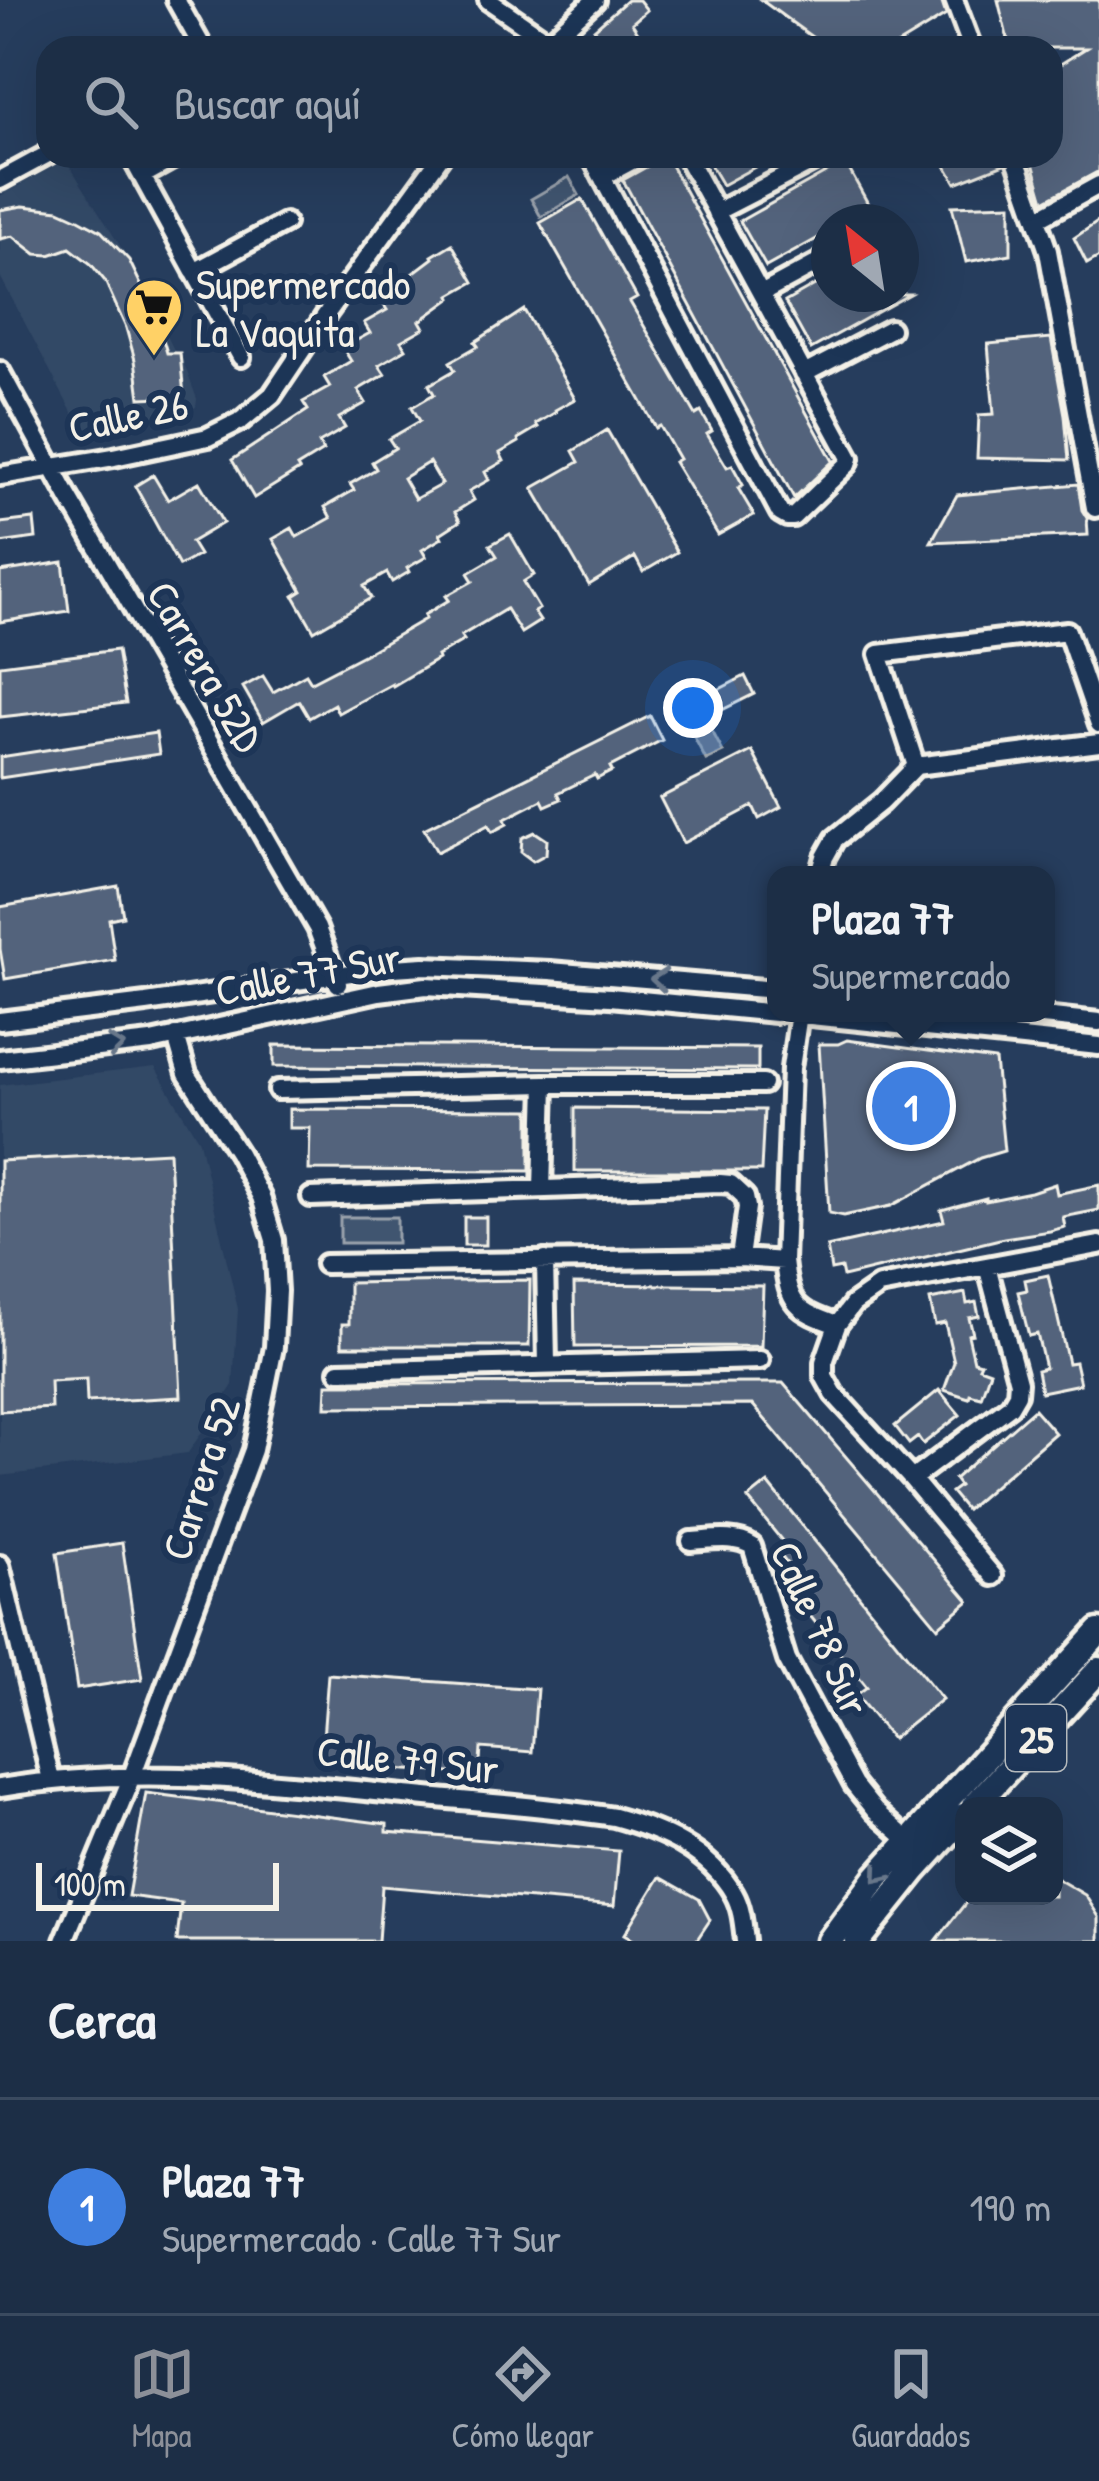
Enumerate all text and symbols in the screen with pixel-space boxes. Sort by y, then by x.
search box [36,36,1063,168]
icon: search [78,69,144,135]
text: Buscar aquí [174,72,361,133]
north arrow [811,204,919,312]
place label: Supermercado La Vaquita [196,255,410,360]
supermarket icon: Supermercado La Vaquita [123,276,185,358]
street label: Calle 26 [63,375,193,455]
street label: Carrera 52D [134,570,278,762]
your location [663,678,723,738]
popup [767,866,1055,1022]
text: Plaza 77 [811,887,954,948]
street label: Calle 77 Sur [211,927,405,1019]
text: Supermercado [811,948,1011,1001]
one-way arrow [649,968,668,993]
one-way arrow [106,1033,126,1059]
pin: 1 [872,1061,950,1151]
street label: Carrera 52 [147,1389,253,1567]
street label: Calle 78 Sur [757,1532,885,1724]
road number: 25 [1006,1705,1066,1771]
street label: Calle 79 Sur [314,1721,502,1797]
map controls [955,1797,1063,1905]
button: layers [955,1797,1063,1905]
scale bar [36,1857,279,1910]
one-way arrow [872,1861,894,1883]
text: 100 m [54,1862,126,1906]
text: Cerca [48,1985,156,2054]
text: Plaza 77 [162,2150,305,2211]
text: 1 [80,2180,94,2233]
text: 190 m [970,2180,1051,2233]
text: Supermercado · Calle 77 Sur [162,2211,561,2264]
tab: Mapa [129,2341,195,2457]
tab: Cómo llegar [452,2341,594,2457]
tab: Guardados [851,2341,970,2457]

